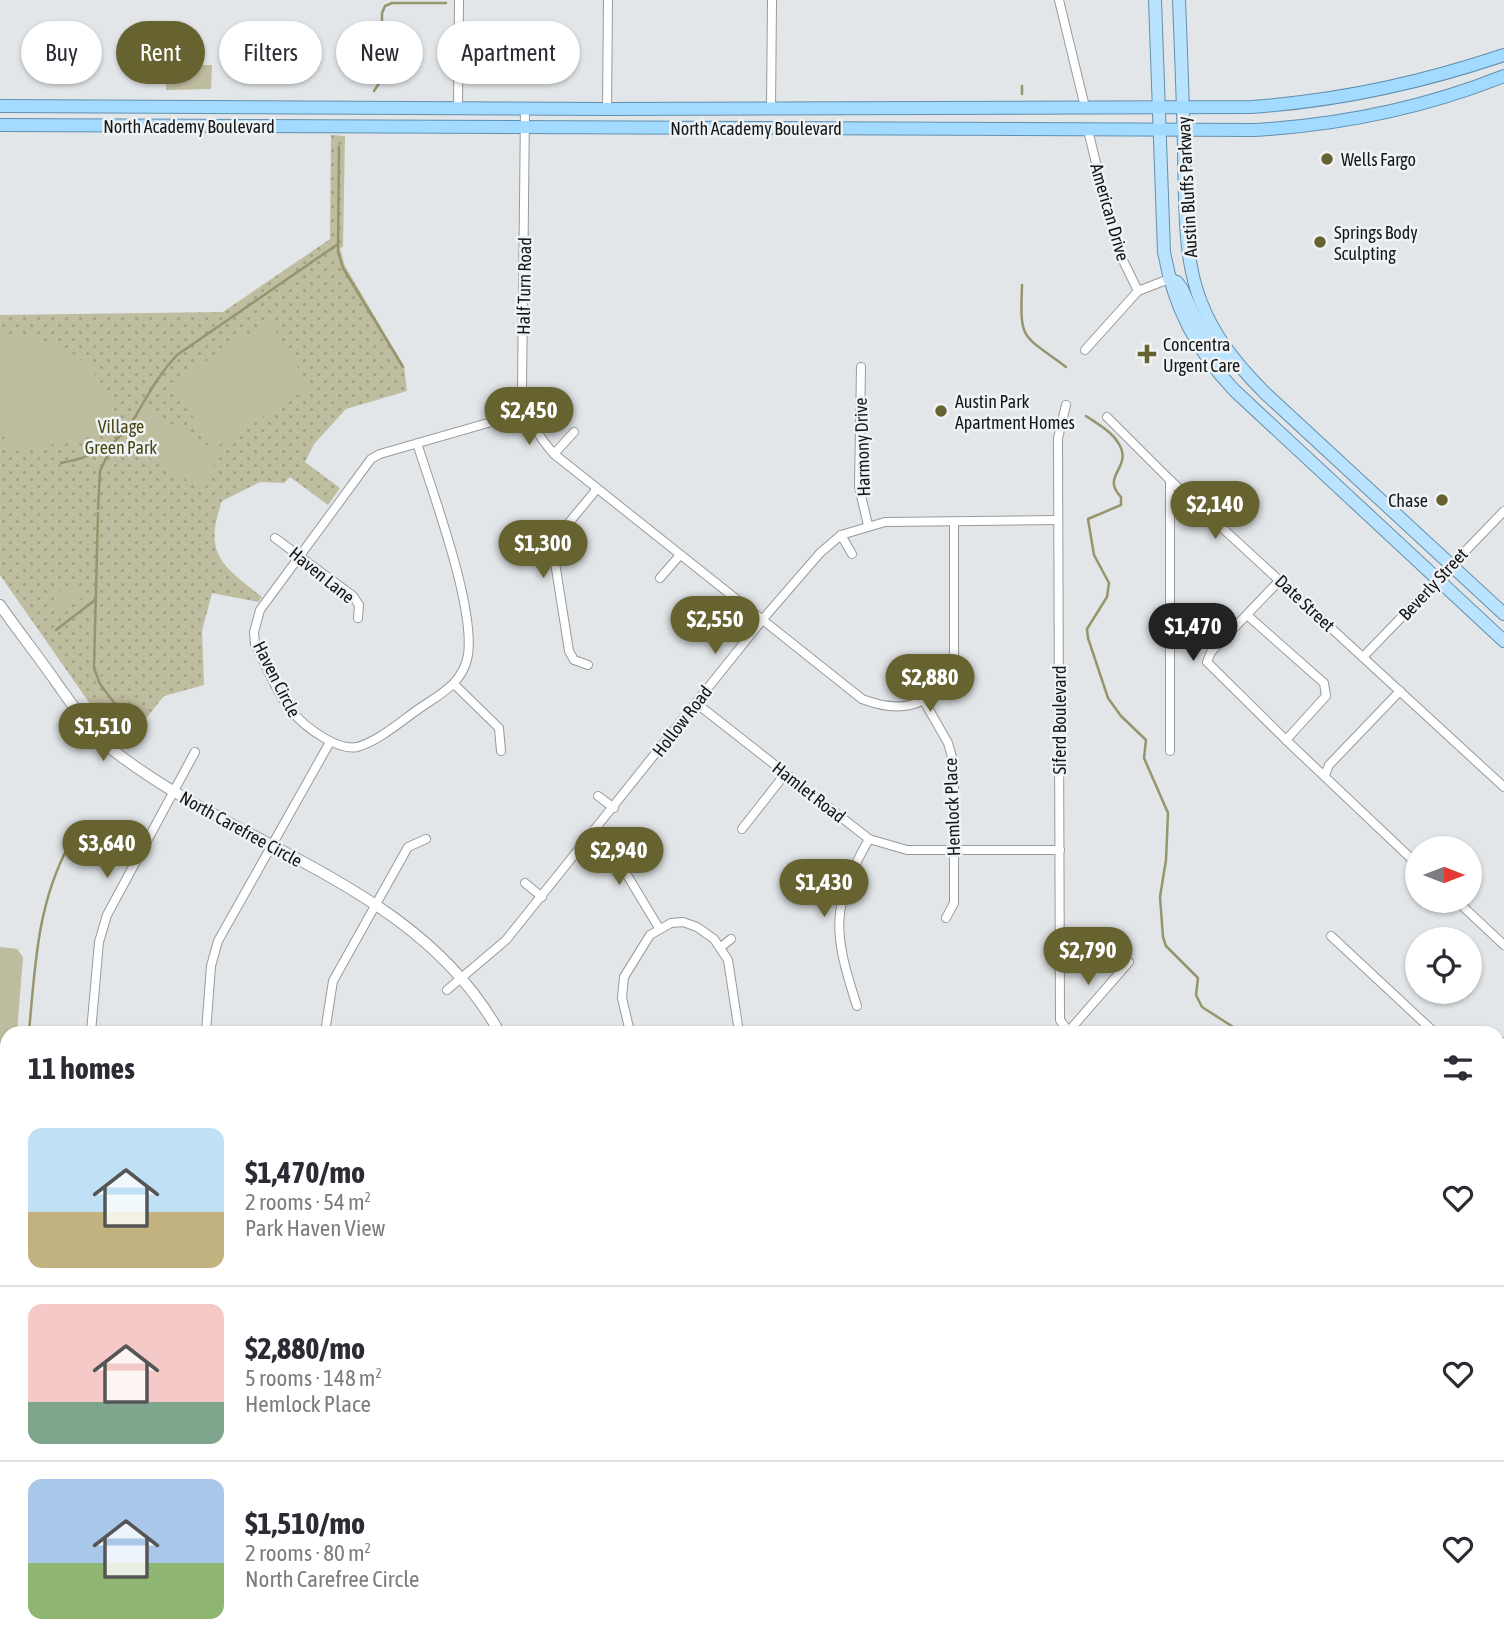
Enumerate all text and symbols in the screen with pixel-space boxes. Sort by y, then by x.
chip: Buy [21,21,102,84]
chip: Rent [116,21,205,84]
chip: Filters [219,21,322,84]
chip: New [336,21,423,84]
chip: Apartment [437,21,580,84]
street label: North Academy Boulevard [103,116,275,137]
street label: Austin Bluffs Parkway [1173,116,1201,258]
street label: North Academy Boulevard [670,118,842,139]
place label: Wells Fargo [1341,149,1416,170]
marker: Wells Fargo [1319,151,1335,167]
street label: American Drive [1086,161,1134,263]
place label: Springs Body Sculpting [1334,222,1418,264]
marker: Springs Body Sculpting [1312,234,1328,250]
street label: Half Turn Road [513,237,535,335]
place label: Concentra Urgent Care [1163,334,1240,376]
marker: Concentra Urgent Care [1137,344,1157,364]
pin: $2,450 [472,388,586,447]
place label: Austin Park Apartment Homes [955,391,1075,433]
text: $2,450 [501,397,558,423]
street label: Harmony Drive [850,397,874,497]
marker: Austin Park Apartment Homes [933,403,949,419]
park label: Village Green Park [85,416,157,458]
pin: $2,140 [1158,482,1272,541]
place label: Chase [1388,490,1428,511]
text: $2,140 [1187,491,1244,517]
marker: Chase [1434,492,1450,508]
pin: $1,300 [486,520,600,580]
text: $1,300 [515,530,572,556]
street label: Haven Lane [285,542,359,608]
street label: Beverly Street [1394,543,1472,625]
street label: Date Street [1271,570,1339,636]
pin: $2,550 [658,596,772,656]
pin: $1,470 [1136,604,1250,663]
text: $2,550 [687,606,744,632]
text: $1,470 [1165,613,1222,639]
street label: Haven Circle [249,638,305,720]
pin: $2,880 [873,654,987,714]
text: $2,880 [902,664,959,690]
street label: Siferd Boulevard [1049,666,1070,774]
street label: Hollow Road [648,681,716,761]
pin: $1,510 [46,704,160,763]
text: $1,510 [75,713,132,739]
street label: Hamlet Road [768,757,850,827]
street label: Hemlock Place [940,757,964,857]
street label: North Carefree Circle [176,787,306,871]
pin: $3,640 [50,820,164,880]
pin: $2,940 [562,828,676,887]
text: $3,640 [79,830,136,856]
north arrow [1405,836,1482,914]
map controls [1405,836,1482,1004]
text: $2,940 [591,837,648,863]
pin: $1,430 [767,860,881,919]
text: $1,430 [796,869,853,895]
button: locate [1405,927,1482,1004]
pin: $2,790 [1031,928,1145,987]
text: $2,790 [1060,937,1117,963]
icon: filters [1439,1049,1477,1087]
text: 11 homes [28,1051,135,1085]
text: $1,470/mo [245,1155,365,1189]
icon: home [84,1156,168,1240]
icon: heart [1439,1179,1477,1217]
text: 2 rooms · 54 m² [245,1189,371,1215]
text: Park Haven View [245,1215,385,1241]
text: $2,880/mo [245,1331,365,1365]
icon: home [84,1332,168,1416]
icon: heart [1439,1355,1477,1393]
text: 5 rooms · 148 m² [245,1365,382,1391]
text: Hemlock Place [245,1391,371,1417]
text: $1,510/mo [245,1506,365,1540]
icon: home [84,1507,168,1591]
icon: heart [1439,1530,1477,1568]
text: 2 rooms · 80 m² [245,1540,371,1566]
text: North Carefree Circle [245,1566,419,1592]

